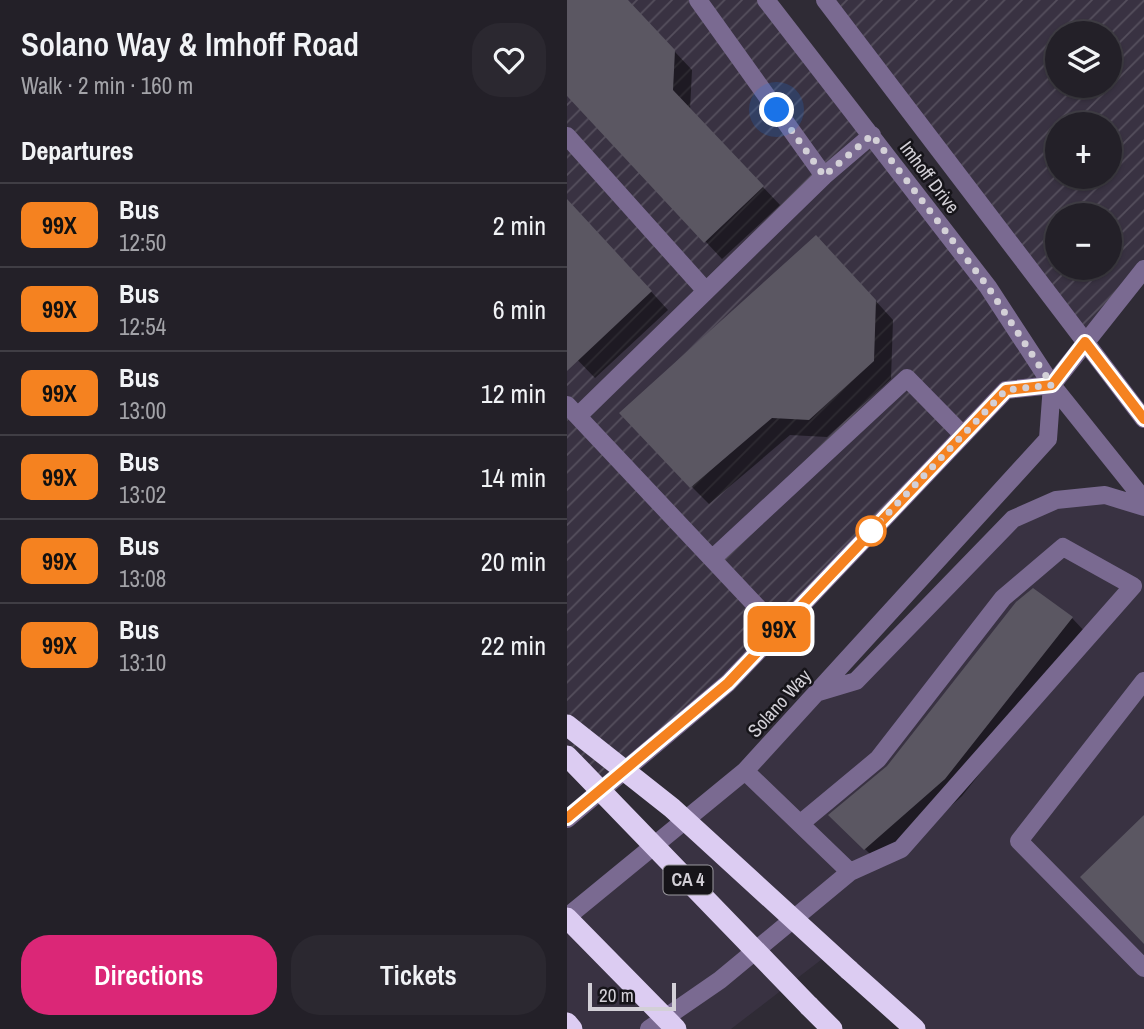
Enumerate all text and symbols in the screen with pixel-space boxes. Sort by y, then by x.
map controls [1045,21,1122,280]
button: layers [1045,21,1122,98]
text: Solano Way & Imhoff Road [21,22,359,66]
button: heart [472,23,546,97]
text: Walk · 2 min · 160 m [21,70,193,101]
your location [759,92,794,127]
button: + [1045,112,1122,189]
text: Departures [21,133,134,168]
street label: Imhoff Drive [894,135,966,219]
text: Bus [119,192,159,227]
button: − [1045,203,1122,280]
text: 2 min [493,208,546,243]
text: 99X [42,209,77,241]
text: 12:50 [119,227,166,258]
text: Bus [119,276,159,311]
text: 6 min [493,292,546,327]
text: 99X [42,293,77,325]
text: 12:54 [119,311,166,342]
text: Bus [119,360,159,395]
text: 12 min [481,376,546,411]
text: 99X [42,377,77,409]
text: 13:00 [119,395,166,426]
text: Bus [119,444,159,479]
text: 14 min [481,460,546,495]
text: 99X [42,461,77,493]
text: 13:02 [119,479,166,510]
unlabelled marker [856,516,886,546]
text: Bus [119,528,159,563]
text: 20 min [481,544,546,579]
text: 99X [42,545,77,577]
text: 13:08 [119,563,166,594]
line badge: 99X [739,606,819,652]
text: Bus [119,612,159,647]
text: 99X [761,613,797,645]
text: 22 min [481,628,546,663]
text: 99X [42,629,77,661]
text: 13:10 [119,647,166,678]
street label: Solano Way [741,663,817,743]
road number: CA 4 [663,866,713,894]
button: Directions [21,935,277,1015]
button: Tickets [291,935,546,1015]
scale bar [588,980,675,1012]
text: 20 m [599,982,634,1008]

